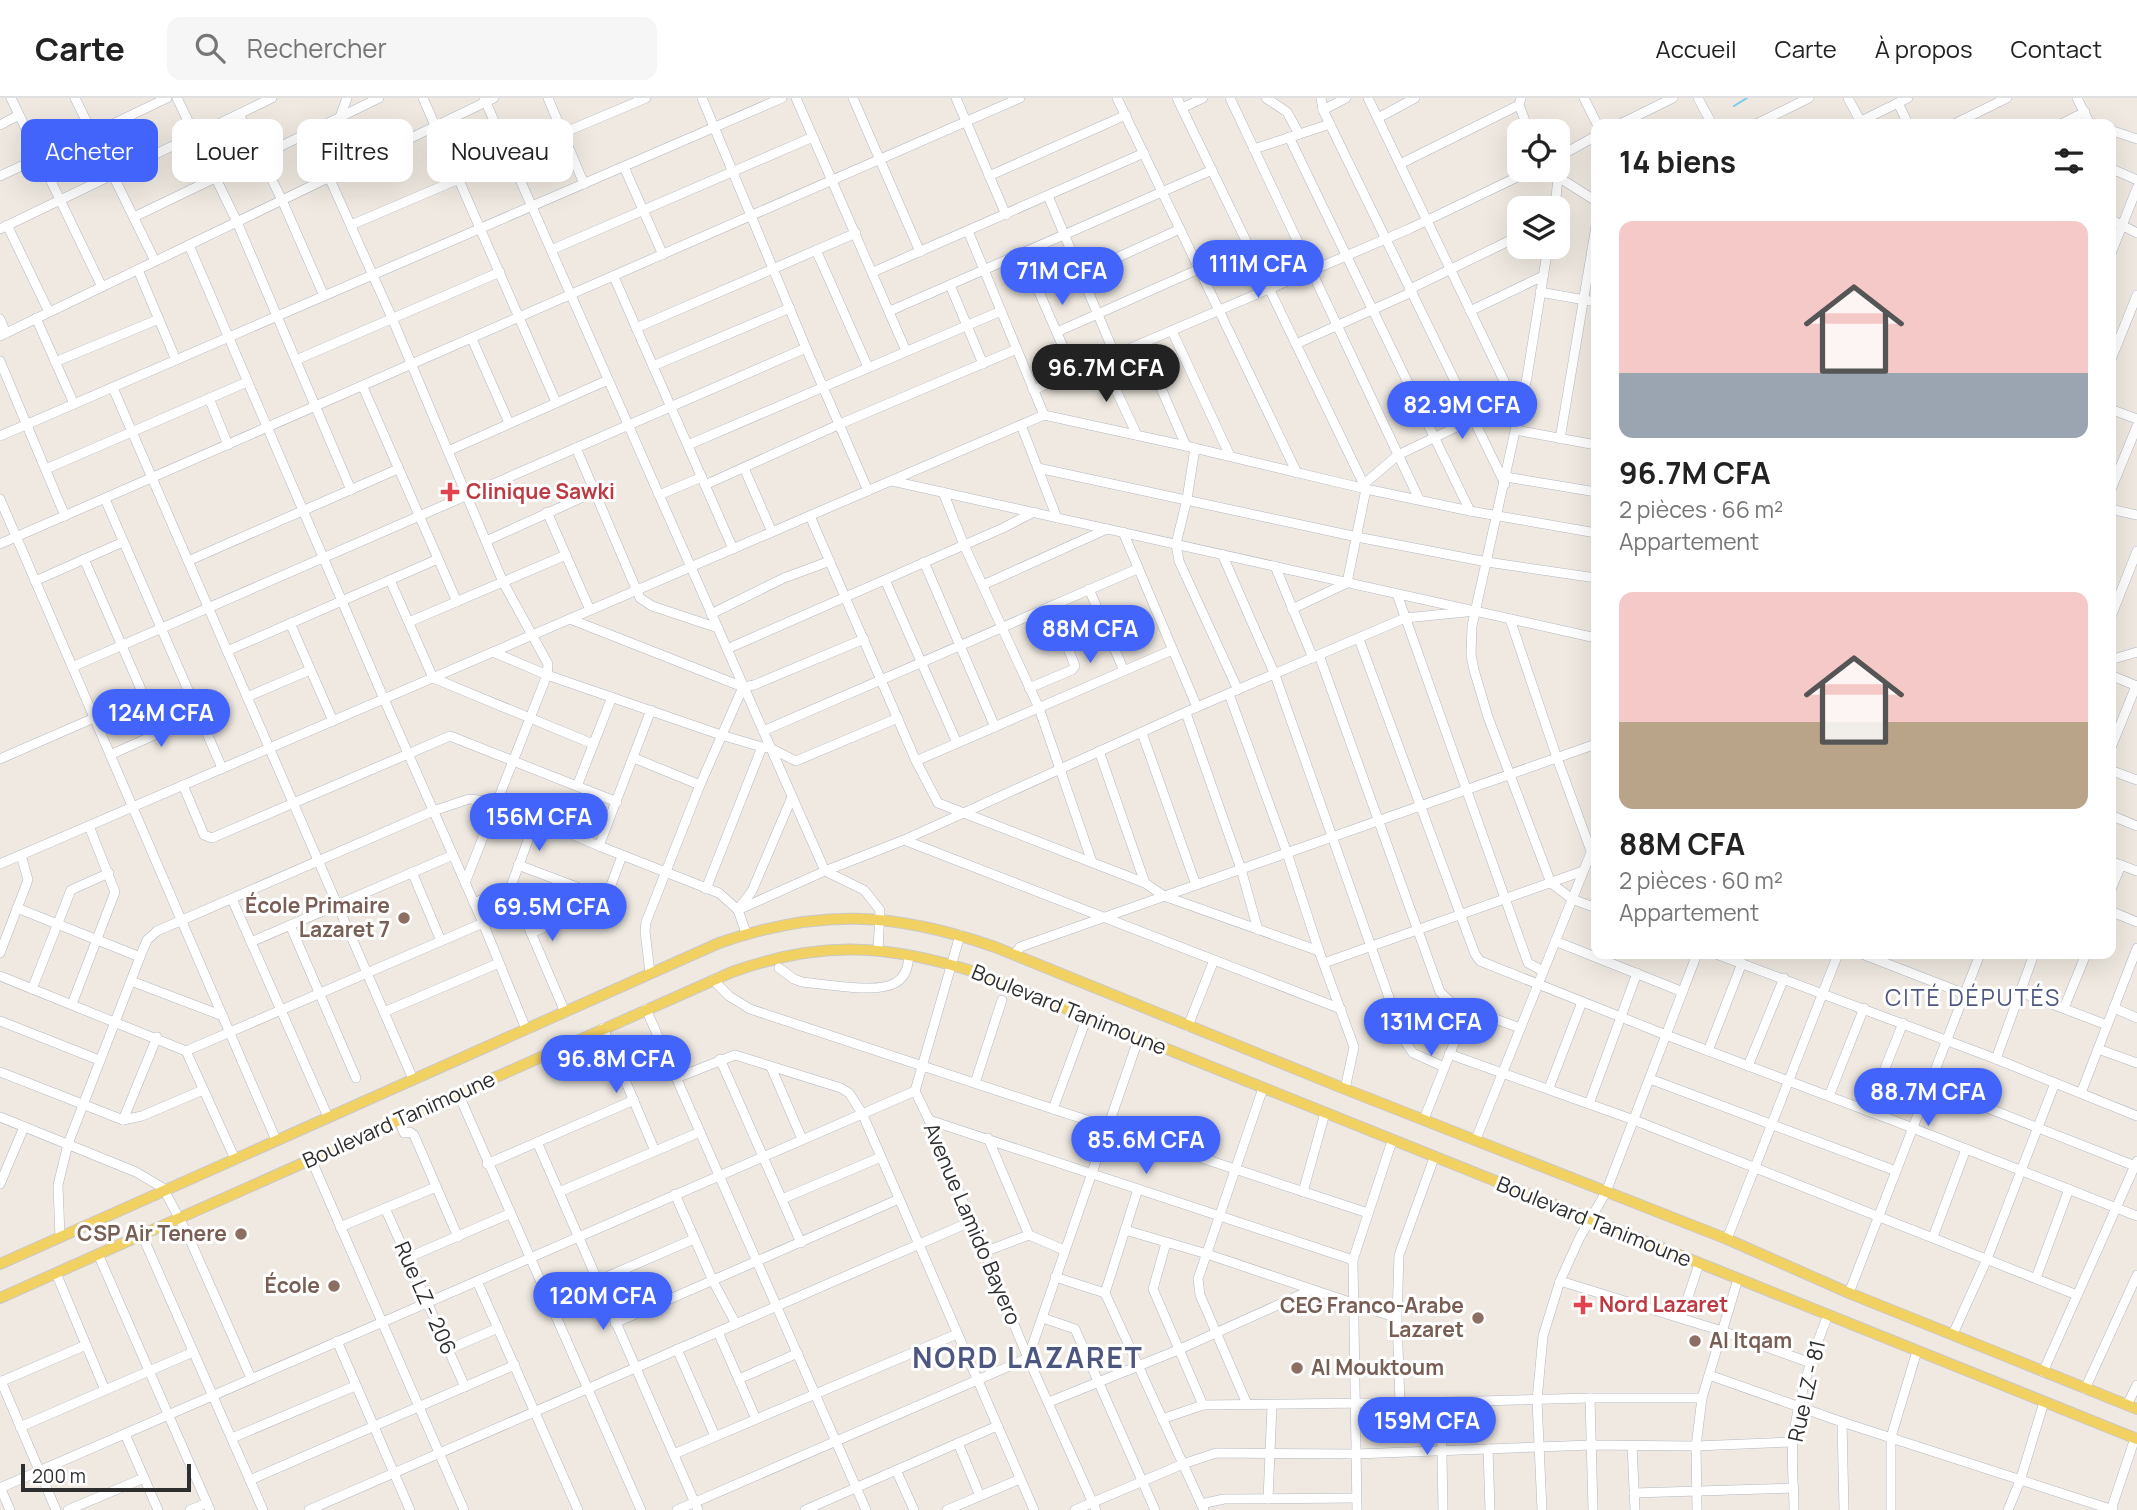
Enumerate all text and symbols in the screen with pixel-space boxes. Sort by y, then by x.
search box [167,17,657,80]
text: Carte [35,26,125,71]
icon: search [191,29,229,67]
text: Rechercher [247,30,387,66]
text: Accueil [1656,32,1736,65]
text: Carte [1774,32,1837,65]
text: À propos [1875,32,1973,65]
text: Contact [2011,32,2102,65]
chip: Acheter [21,119,158,182]
chip: Louer [172,119,283,182]
chip: Filtres [297,119,413,182]
chip: Nouveau [427,119,573,182]
map controls [1507,119,1570,259]
button: locate [1507,119,1570,182]
text: 14 biens [1619,141,1736,182]
icon: filters [2050,142,2088,180]
button: layers [1507,196,1570,259]
pin: 111M CFA [1186,240,1330,300]
text: 111M CFA [1209,247,1307,279]
pin: 71M CFA [997,248,1127,307]
text: 71M CFA [1017,254,1107,286]
icon: home [1791,266,1917,392]
pin: 96.7M CFA [1026,344,1186,404]
text: 96.7M CFA [1048,351,1164,383]
pin: 82.9M CFA [1382,382,1542,441]
text: 82.9M CFA [1403,388,1521,420]
text: 96.7M CFA [1619,452,1771,493]
place label: Clinique Sawki [466,477,615,505]
marker: Clinique Sawki [440,482,460,502]
text: 2 pièces · 66 m² [1619,493,1783,525]
text: Appartement [1619,525,1759,557]
pin: 88M CFA [1025,606,1155,665]
text: 88M CFA [1042,612,1138,644]
icon: home [1791,637,1917,763]
pin: 124M CFA [89,690,233,749]
text: 124M CFA [108,696,214,728]
pin: 156M CFA [467,794,611,853]
text: 156M CFA [486,800,592,832]
text: 88M CFA [1619,823,1745,864]
text: 2 pièces · 60 m² [1619,864,1783,896]
pin: 69.5M CFA [472,884,632,943]
text: 69.5M CFA [494,890,610,922]
place label: École Primaire Lazaret 7 [245,891,390,943]
text: Appartement [1619,896,1759,928]
marker: École Primaire Lazaret 7 [396,910,412,926]
street label: Boulevard Tanimoune [968,957,1171,1061]
district label: CITÉ DÉPUTÉS [1885,981,2061,1013]
pin: 131M CFA [1359,998,1503,1058]
text: 131M CFA [1380,1005,1482,1037]
pin: 96.8M CFA [536,1035,696,1095]
text: 96.8M CFA [557,1042,675,1074]
street label: Boulevard Tanimoune [298,1064,499,1174]
pin: 88.7M CFA [1848,1068,2008,1128]
text: 88.7M CFA [1870,1075,1986,1107]
pin: 85.6M CFA [1066,1116,1226,1176]
street label: Avenue Lamido Bayero [918,1118,1028,1329]
text: 85.6M CFA [1087,1123,1205,1155]
street label: Boulevard Tanimoune [1493,1169,1696,1273]
place label: CSP Air Tenere [77,1219,227,1247]
marker: CSP Air Tenere [233,1226,249,1242]
street label: Rue LZ - 206 [389,1237,463,1358]
place label: École [264,1271,320,1299]
pin: 120M CFA [531,1272,675,1332]
marker: École [326,1278,342,1294]
text: 120M CFA [549,1279,657,1311]
place label: Nord Lazaret [1599,1290,1728,1318]
place label: CEG Franco-Arabe Lazaret [1280,1291,1464,1343]
marker: Nord Lazaret [1573,1295,1593,1315]
marker: CEG Franco-Arabe Lazaret [1470,1310,1486,1326]
place label: Al Itqam [1709,1326,1792,1354]
marker: Al Itqam [1687,1333,1703,1349]
street label: Rue LZ - 81 [1781,1337,1831,1444]
district label: NORD LAZARET [912,1338,1144,1376]
place label: Al Mouktoum [1311,1353,1444,1381]
marker: Al Mouktoum [1289,1360,1305,1376]
pin: 159M CFA [1355,1398,1499,1457]
text: 159M CFA [1374,1404,1480,1436]
scale bar [21,1461,191,1493]
text: 200 m [32,1463,86,1489]

